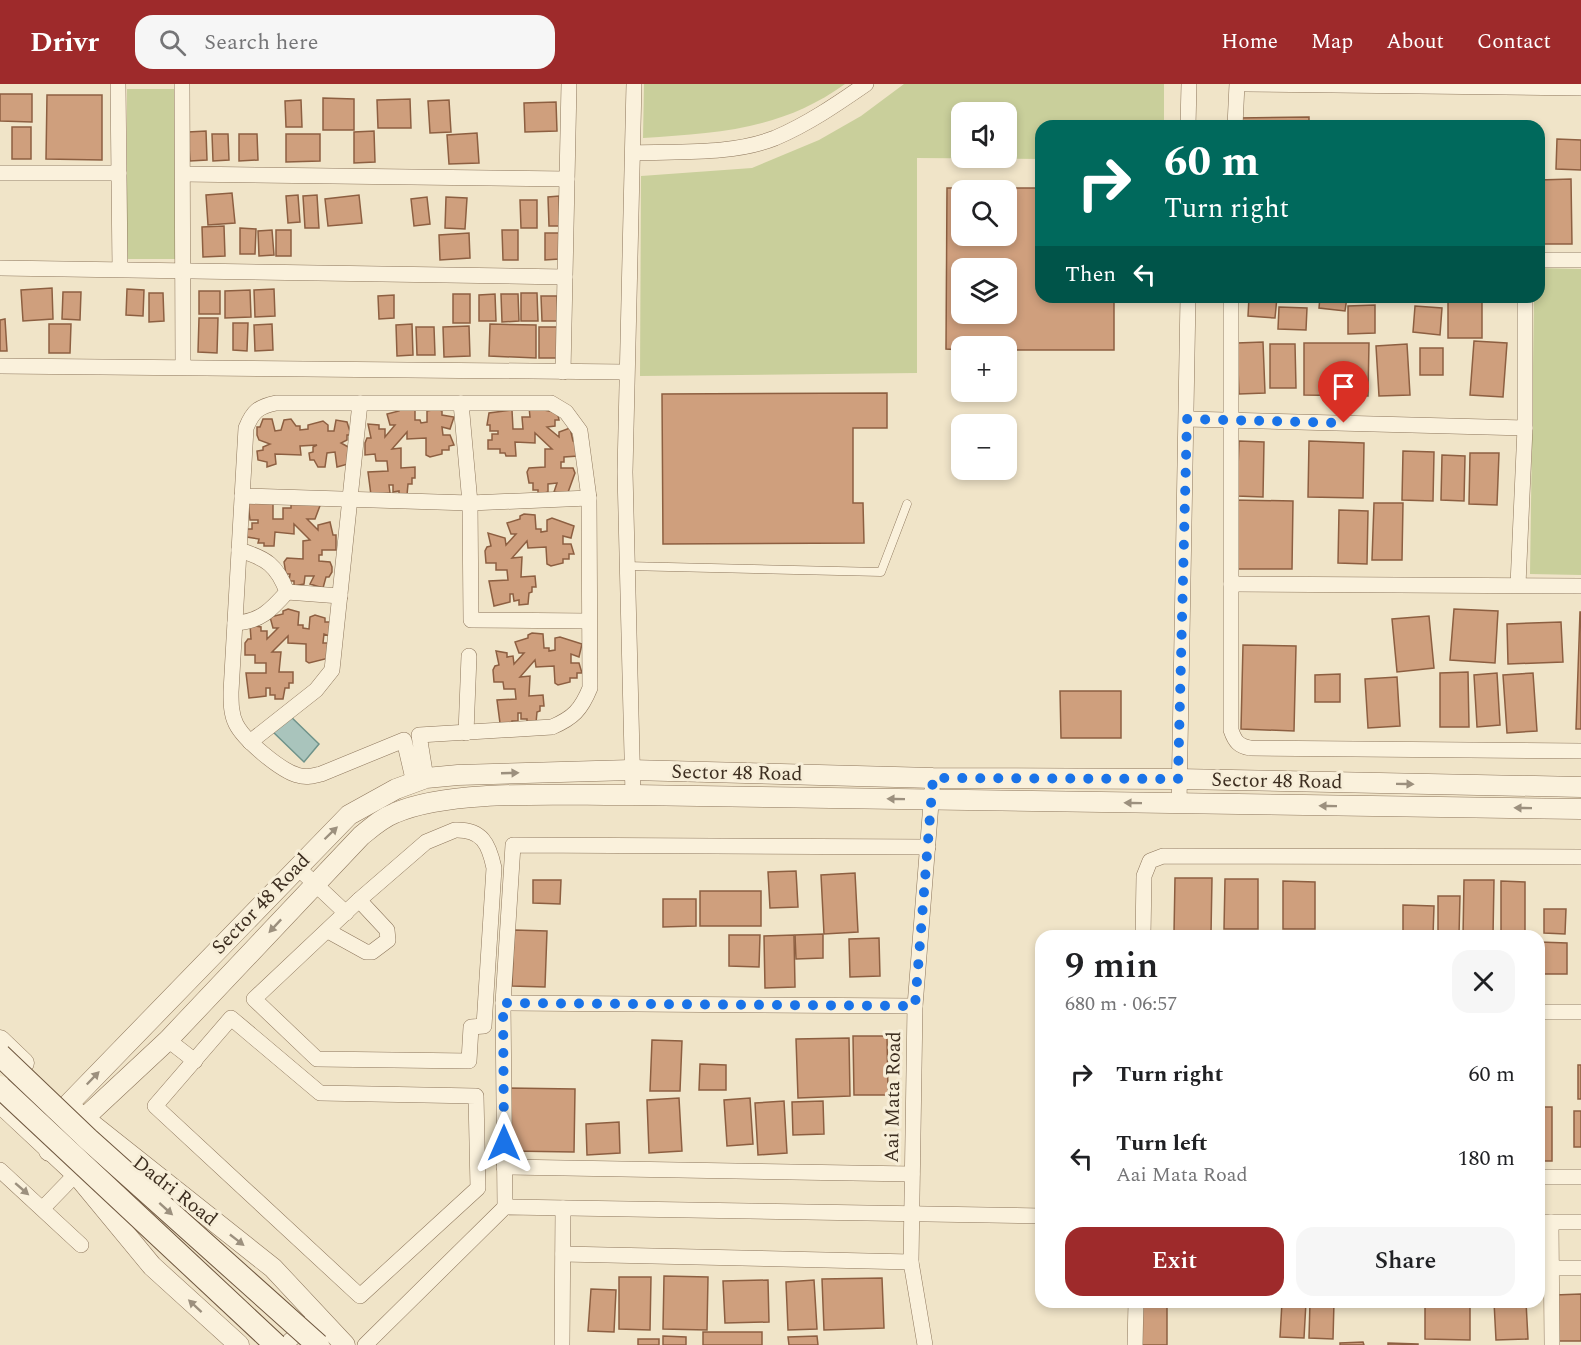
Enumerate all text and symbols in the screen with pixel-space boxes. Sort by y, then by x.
search box [135,15,555,69]
text: Drivr [30,21,99,64]
icon: search [156,26,189,59]
text: Search here [204,26,318,59]
text: Home [1221,26,1278,58]
text: Map [1311,26,1353,58]
text: About [1386,26,1444,58]
text: Contact [1477,26,1551,58]
map controls [951,102,1017,480]
button: sound [951,102,1017,168]
text: 60 m [1164,131,1259,194]
icon: right [1065,144,1143,222]
button: search [951,180,1017,246]
text: Turn right [1164,188,1289,230]
button: layers [951,258,1017,324]
text: Then [1065,258,1116,291]
icon: left [1128,258,1161,291]
button: + [951,336,1017,402]
pin [1318,361,1369,423]
icon: arrive [1327,370,1360,403]
button: − [951,414,1017,480]
street label: Sector 48 Road [671,757,803,789]
street label: Sector 48 Road [1211,765,1343,797]
one-way arrow [501,769,520,778]
one-way arrow [1395,779,1414,788]
one-way arrow [886,794,905,804]
one-way arrow [1123,798,1142,808]
one-way arrow [1318,801,1337,811]
one-way arrow [1513,803,1532,813]
one-way arrow [323,826,337,840]
street label: Sector 48 Road [205,846,317,962]
one-way arrow [268,919,282,934]
text: 9 min [1065,939,1158,994]
button: close [1452,950,1515,1013]
text: 680 m · 06:57 [1065,989,1177,1019]
street label: Aai Mata Road [877,1031,909,1163]
icon: right [1065,1058,1098,1091]
text: Turn right [1116,1058,1223,1091]
text: 60 m [1469,1058,1515,1091]
one-way arrow [86,1071,100,1086]
position arrow [472,1111,536,1175]
text: Turn left [1116,1127,1208,1160]
icon: left [1065,1142,1098,1175]
text: 180 m [1458,1142,1515,1175]
street label: Dadri Road [126,1148,224,1234]
text: Aai Mata Road [1116,1160,1248,1190]
one-way arrow [14,1182,29,1195]
one-way arrow [159,1202,174,1216]
button: Exit [1065,1227,1284,1296]
button: Share [1296,1227,1515,1296]
one-way arrow [230,1233,245,1245]
one-way arrow [188,1299,203,1313]

